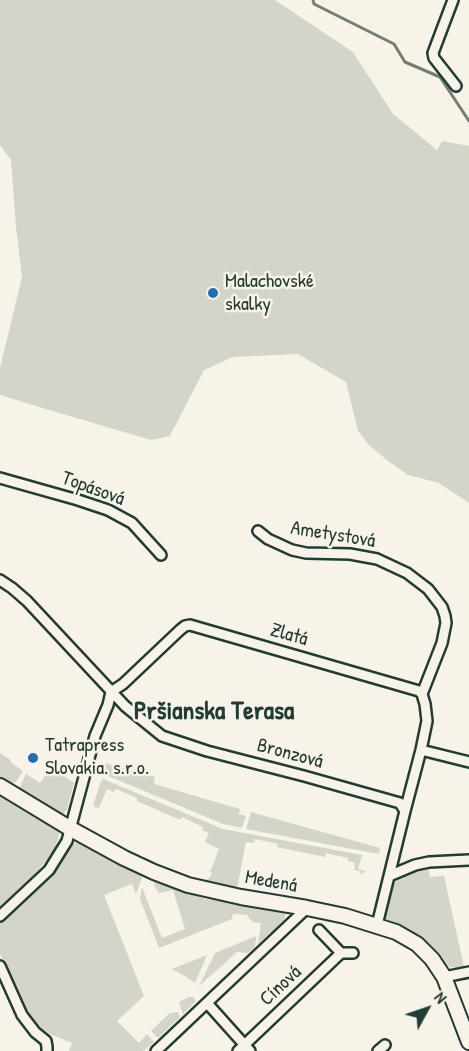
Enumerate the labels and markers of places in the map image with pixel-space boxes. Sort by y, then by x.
place label: Malachovské skalky [225,270,314,317]
marker: Malachovské skalky [206,286,220,300]
place label: Tatrapress Slovakia. s.r.o. [45,734,149,781]
marker: Tatrapress Slovakia. s.r.o. [26,751,40,765]

